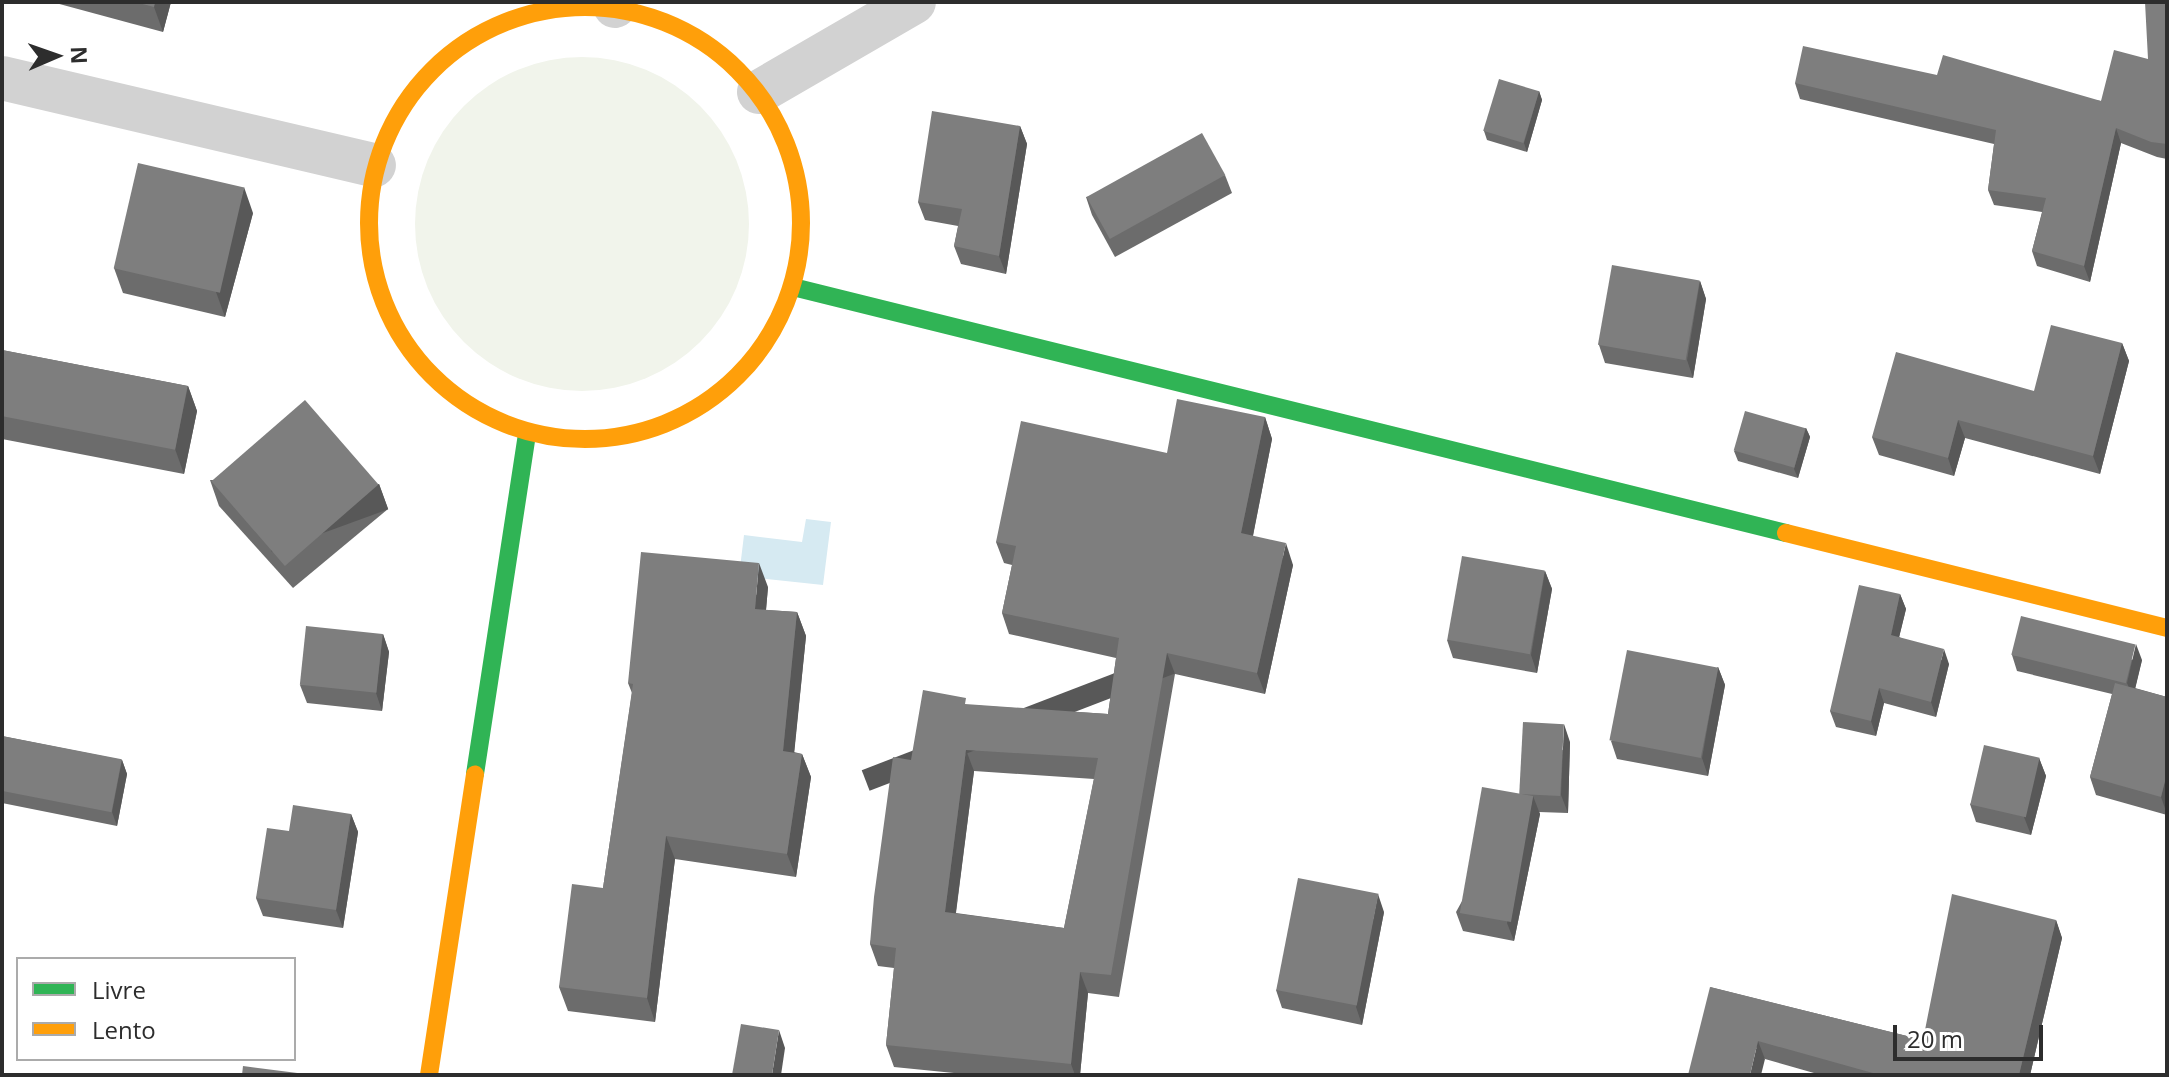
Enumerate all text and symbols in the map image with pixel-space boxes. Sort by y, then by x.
north arrow [16,16,96,96]
text: N [65,46,95,65]
legend [16,957,296,1061]
text: Livre [92,973,146,1006]
scale bar [1897,1009,2047,1059]
text: Lento [92,1013,156,1046]
text: 20 m [1907,1022,1963,1055]

